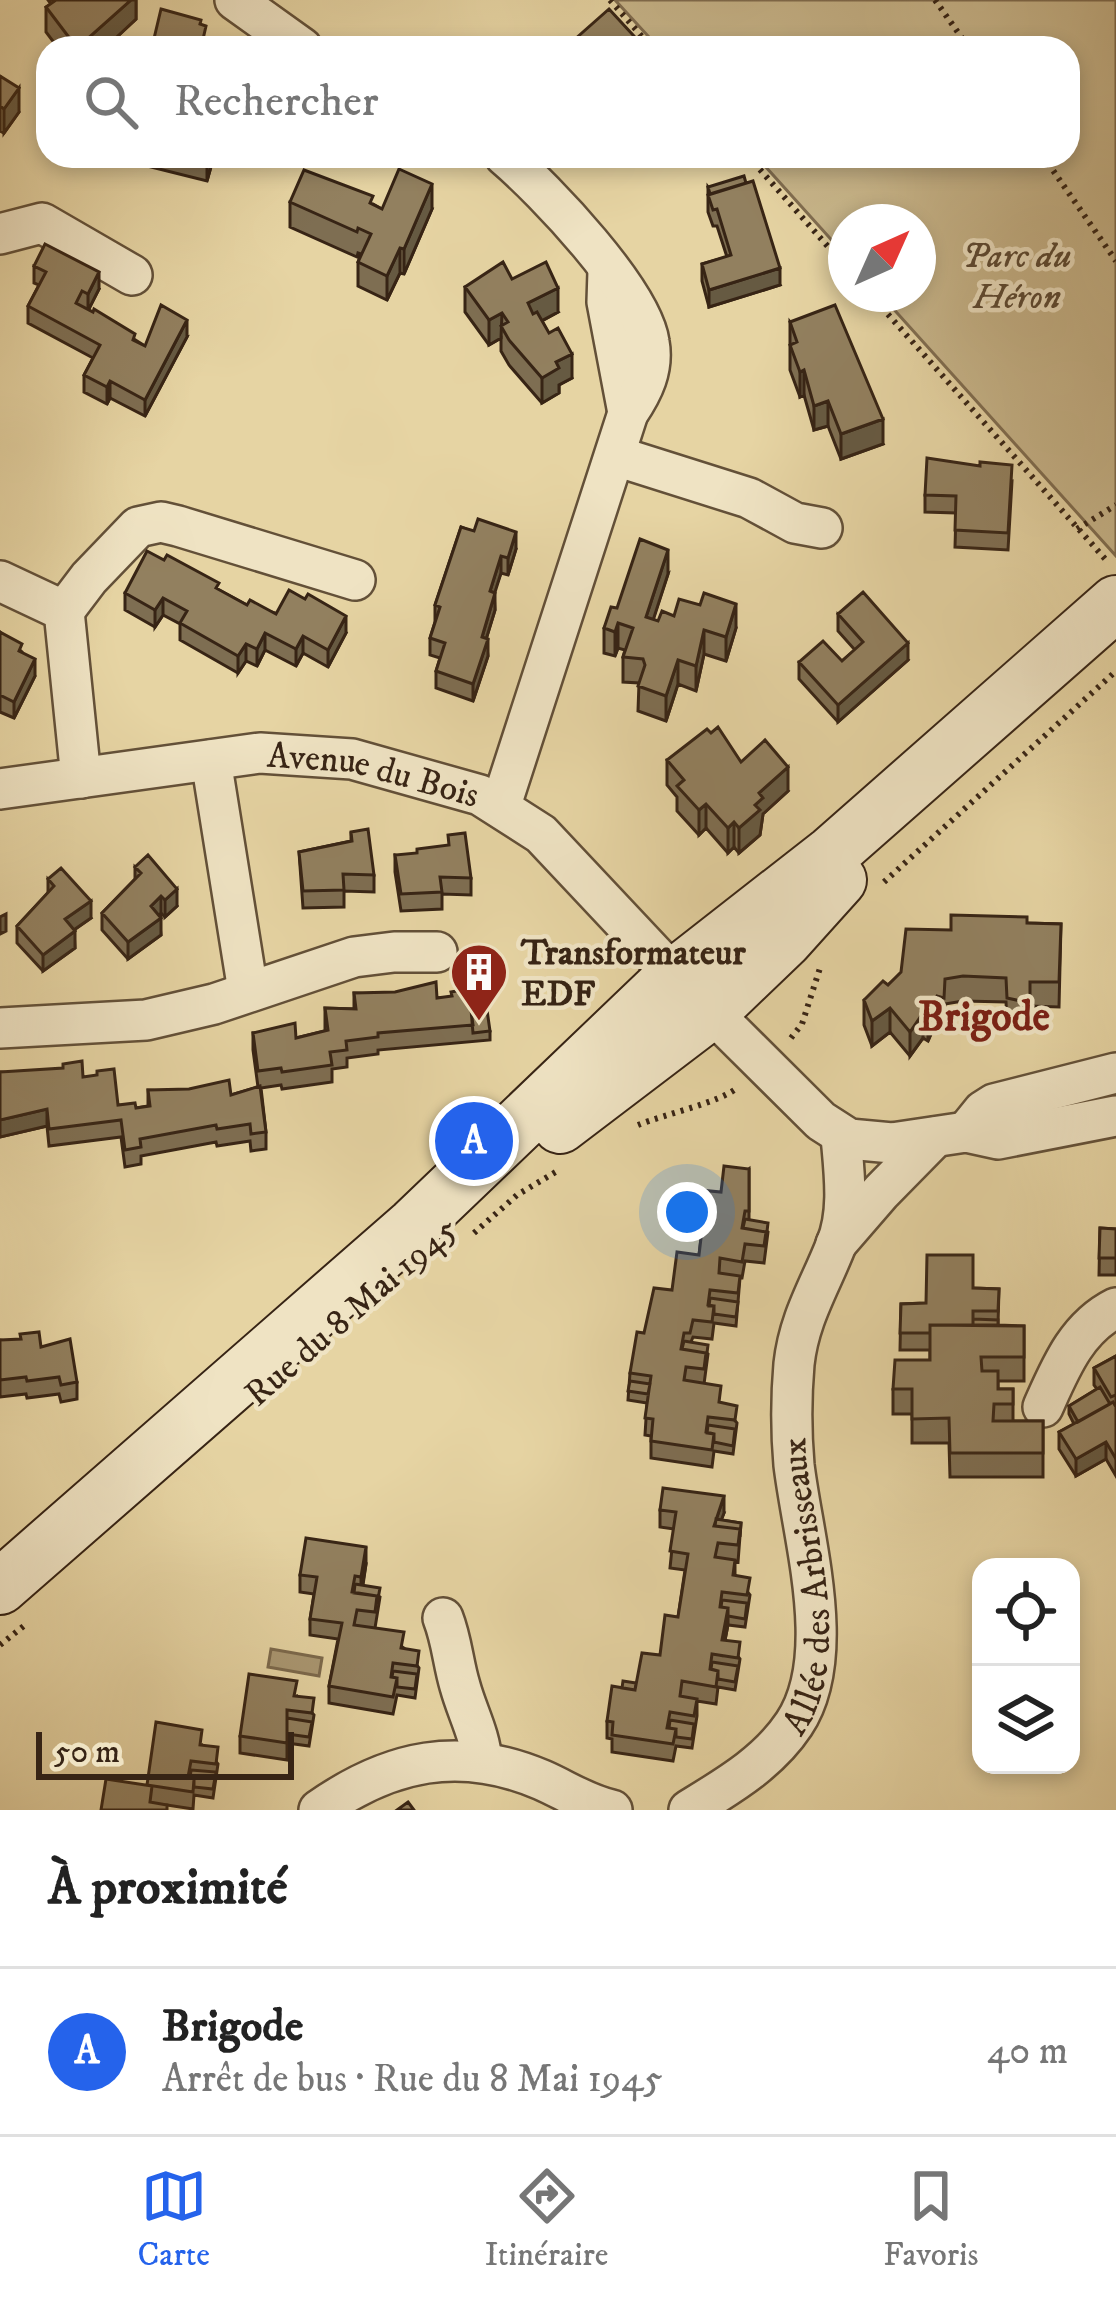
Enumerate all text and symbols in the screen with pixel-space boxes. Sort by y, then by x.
search box [36,36,1080,168]
icon: search [78,69,144,135]
text: Rechercher [174,74,379,130]
north arrow [828,204,936,312]
park label: Parc du Héron [962,234,1072,320]
street label: Avenue du Bois [266,734,484,819]
place label: Transformateur EDF [520,931,746,1017]
building icon: Transformateur EDF [448,941,510,1023]
district label: Brigode [918,992,1050,1044]
pin: A [435,1096,513,1186]
your location [657,1182,717,1242]
street label: Rue du 8 Mai 1945 [236,1207,467,1417]
street label: Allée des Arbrisseaux [772,1436,841,1744]
map controls [972,1558,1080,1774]
button: locate [972,1558,1080,1666]
button: layers [972,1666,1080,1774]
scale bar [36,1726,294,1779]
text: 50 m [54,1732,120,1773]
text: À proximité [48,1856,288,1920]
text: Brigode [162,1999,303,2055]
text: A [75,2027,99,2076]
text: 40 m [987,2027,1068,2076]
text: Arrêt de bus · Rue du 8 Mai 1945 [162,2055,663,2104]
tab: Carte [137,2163,210,2276]
tab: Itinéraire [485,2163,608,2276]
tab: Favoris [883,2163,979,2276]

